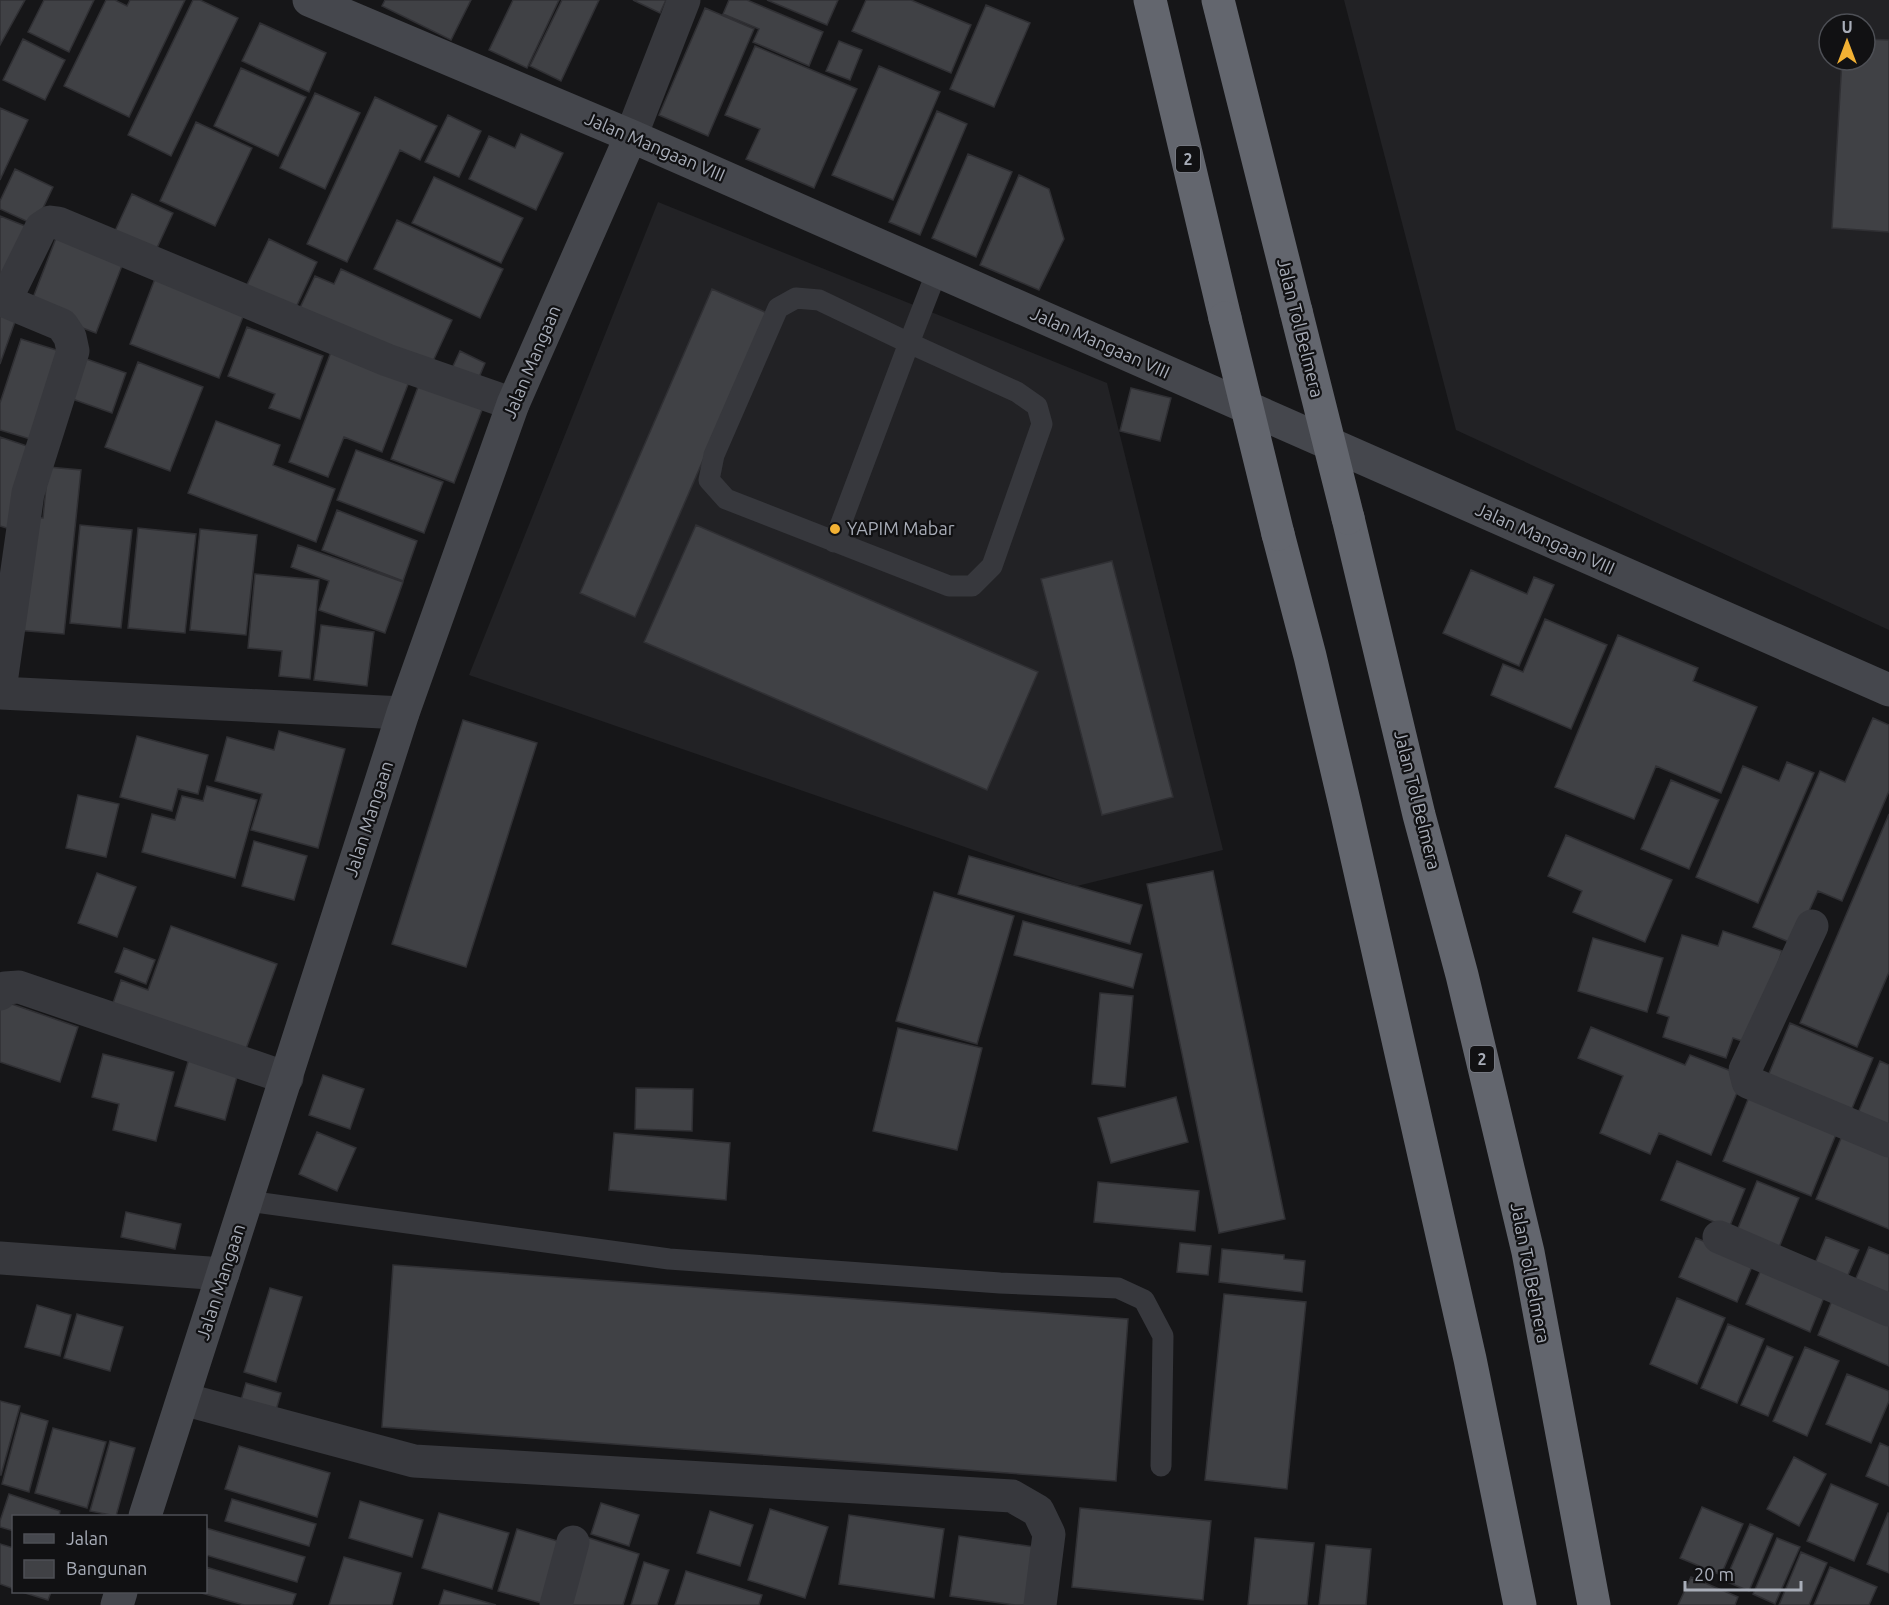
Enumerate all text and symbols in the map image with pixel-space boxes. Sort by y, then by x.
north arrow [1817,12,1877,72]
text: U [1841,18,1853,36]
street label: Jalan Mangaan VIII [582,108,728,185]
road number: 2 [1176,146,1200,172]
street label: Jalan Tol Belmera [1274,256,1328,399]
street label: Jalan Mangaan [498,302,564,421]
street label: Jalan Mangaan VIII [1028,302,1173,382]
street label: Jalan Mangaan VIII [1473,498,1618,578]
place label: YAPIM Mabar [847,518,955,538]
marker: YAPIM Mabar [828,522,842,536]
street label: Jalan Tol Belmera [1391,728,1445,871]
street label: Jalan Mangaan [340,758,396,879]
road number: 2 [1470,1046,1494,1072]
street label: Jalan Tol Belmera [1508,1201,1554,1345]
street label: Jalan Mangaan [192,1221,248,1342]
legend [12,1515,207,1593]
text: Jalan [66,1528,108,1548]
scale bar [1685,1554,1800,1592]
text: Bangunan [66,1558,147,1578]
text: 20 m [1694,1564,1734,1584]

